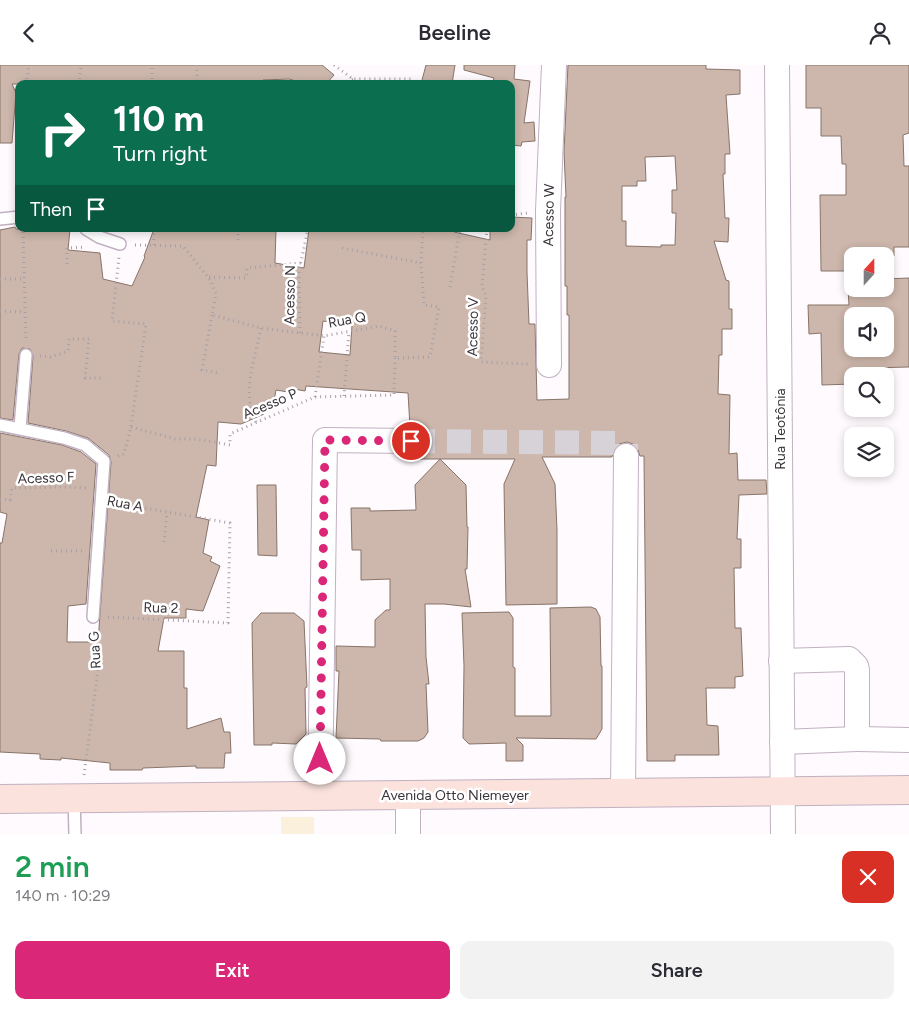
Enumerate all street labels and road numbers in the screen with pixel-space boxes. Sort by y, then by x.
street label: Acesso W [540,183,558,246]
street label: Acesso N [281,265,299,325]
street label: Acesso V [464,297,482,357]
street label: Rua Q [327,308,367,332]
street label: Acesso P [240,385,300,423]
street label: Rua Teotônia [772,388,789,470]
street label: Acesso F [17,468,75,487]
street label: Rua A [105,492,145,516]
street label: Rua 2 [143,599,179,617]
street label: Rua G [85,630,105,669]
street label: Avenida Otto Niemeyer [381,787,529,804]

